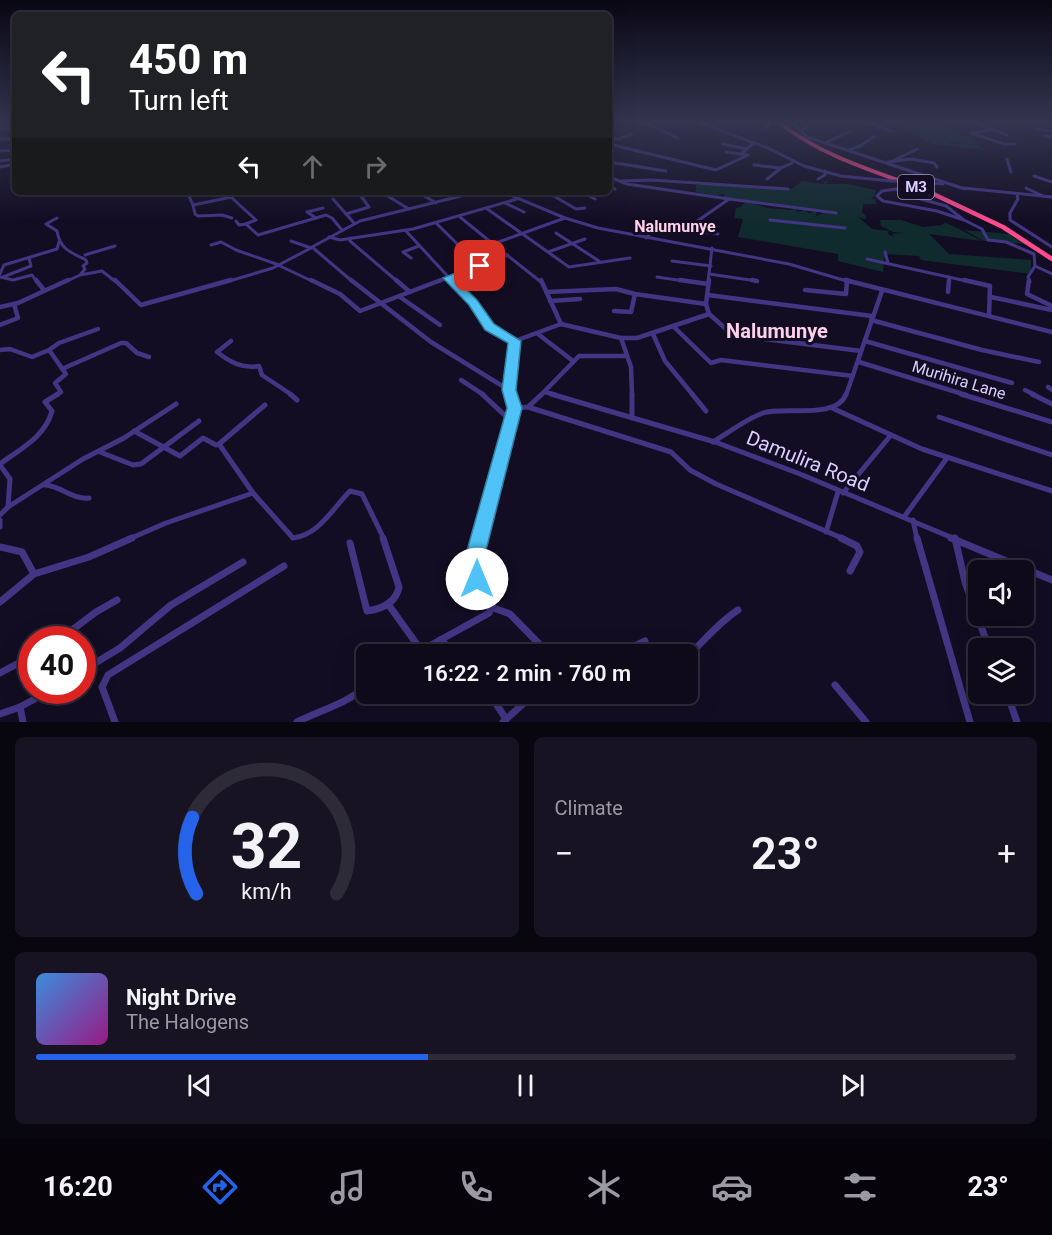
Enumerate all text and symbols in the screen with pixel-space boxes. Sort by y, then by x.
text: 450 m [129,35,248,84]
icon: left [30,36,108,114]
text: Turn left [129,85,229,117]
icon: left [233,150,266,183]
icon: ahead [296,150,329,183]
icon: right [359,150,392,183]
road number: M3 [898,175,934,199]
district label: Nalumunye [634,217,716,236]
pin [454,240,505,291]
icon: arrive [463,249,496,282]
district label: Nalumunye [726,319,828,343]
street label: Murihira Lane [910,357,1008,403]
street label: Damulira Road [743,425,873,497]
position arrow [445,547,509,611]
map controls [968,560,1034,704]
button: sound [968,560,1034,626]
speed limit sign: 40 [18,626,96,704]
button: layers [968,638,1034,704]
text: 16:22 · 2 min · 760 m [423,661,631,686]
text: Climate [555,796,623,820]
text: 32 [231,810,303,883]
text: 23° [751,827,820,880]
text: − [555,834,573,873]
text: + [997,834,1016,873]
text: km/h [242,879,292,904]
text: Night Drive [126,985,236,1010]
text: The Halogens [126,1010,249,1034]
icon: previous [183,1069,216,1102]
icon: pause [509,1069,542,1102]
icon: next [836,1069,869,1102]
icon: directions [199,1166,241,1208]
icon: music [327,1166,369,1208]
icon: phone [455,1166,497,1208]
icon: climate [583,1166,625,1208]
icon: car [711,1166,753,1208]
icon: filters [839,1166,881,1208]
text: 16:20 [43,1171,113,1203]
text: 23° [967,1171,1009,1203]

